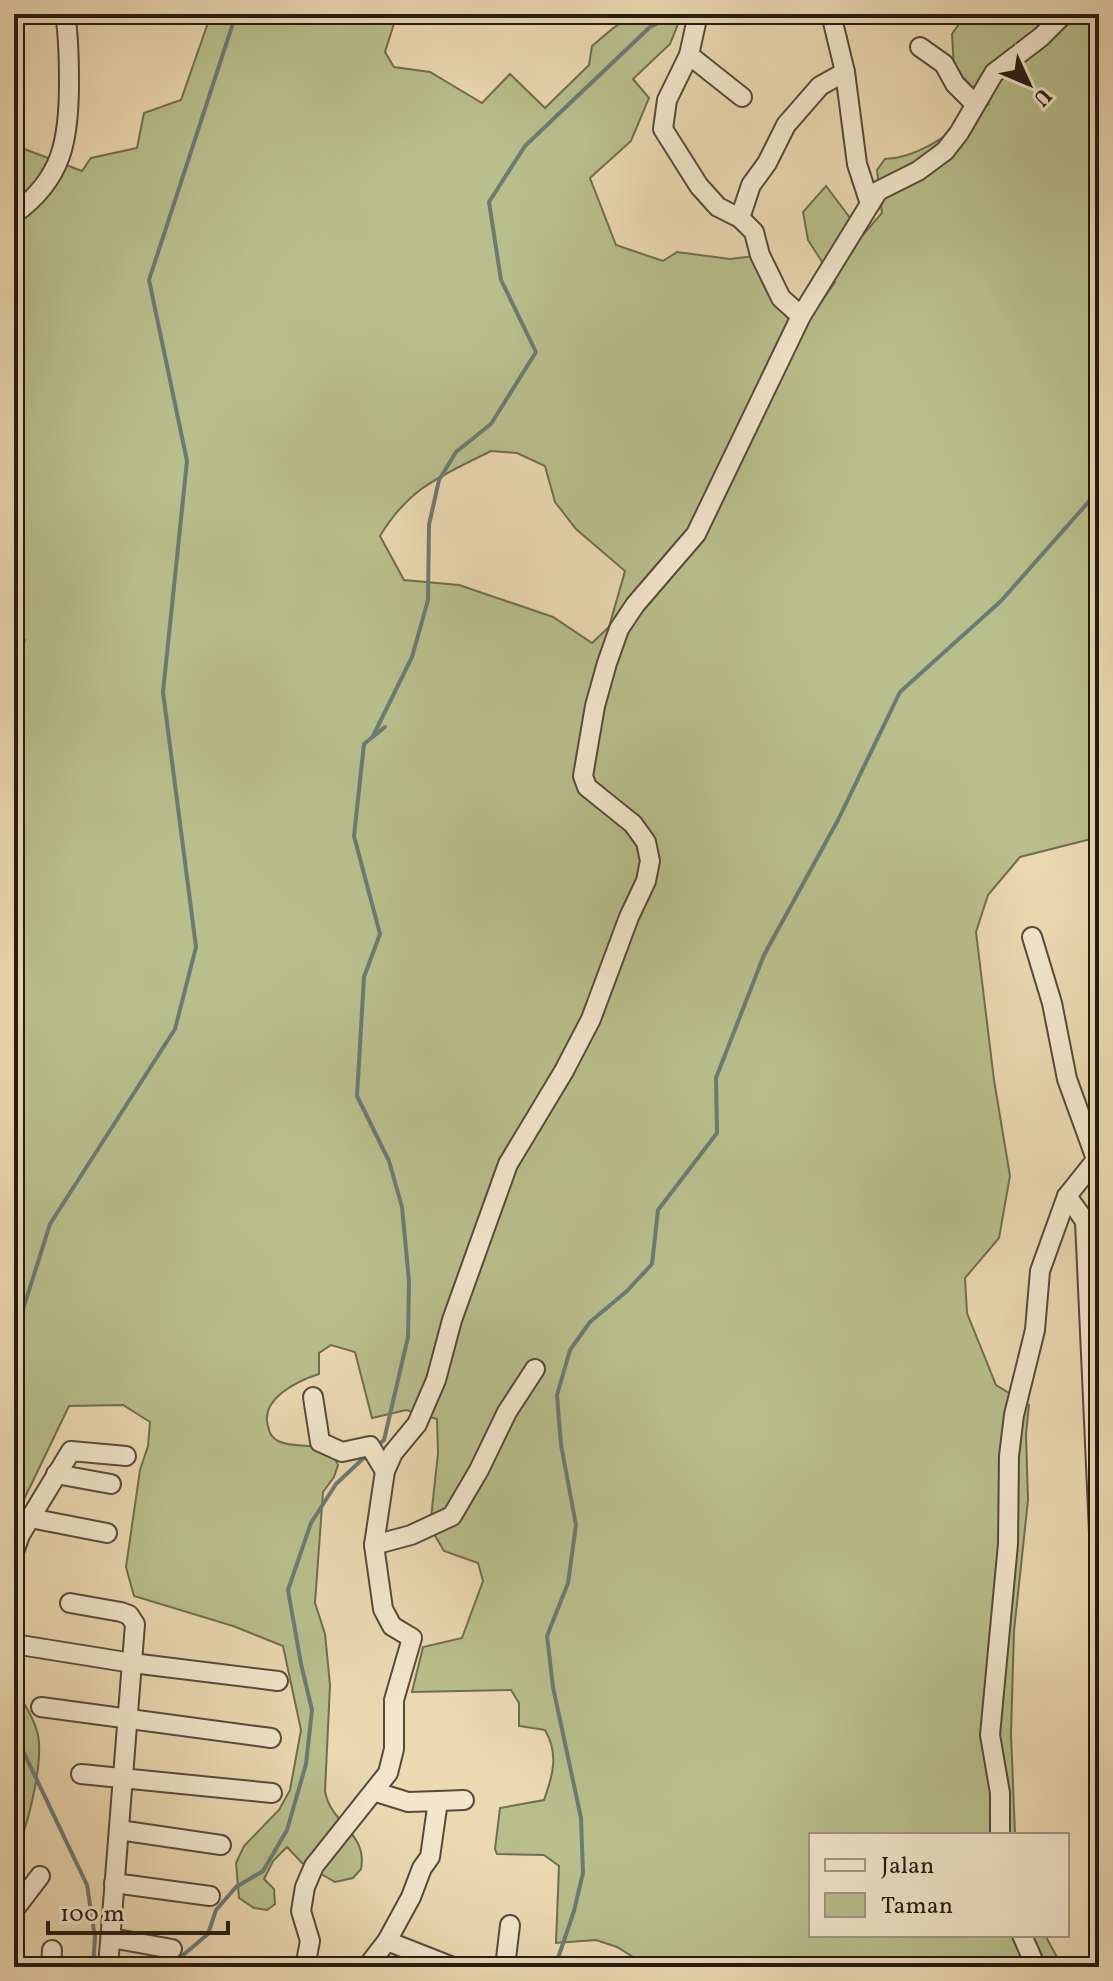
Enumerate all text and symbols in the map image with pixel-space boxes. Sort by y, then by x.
north arrow [989,44,1069,124]
text: U [1025,80,1058,112]
legend [809,1833,1069,1937]
text: Jalan [881,1850,934,1884]
scale bar [48,1885,228,1935]
text: Taman [881,1890,953,1924]
text: 100 m [60,1898,125,1932]

